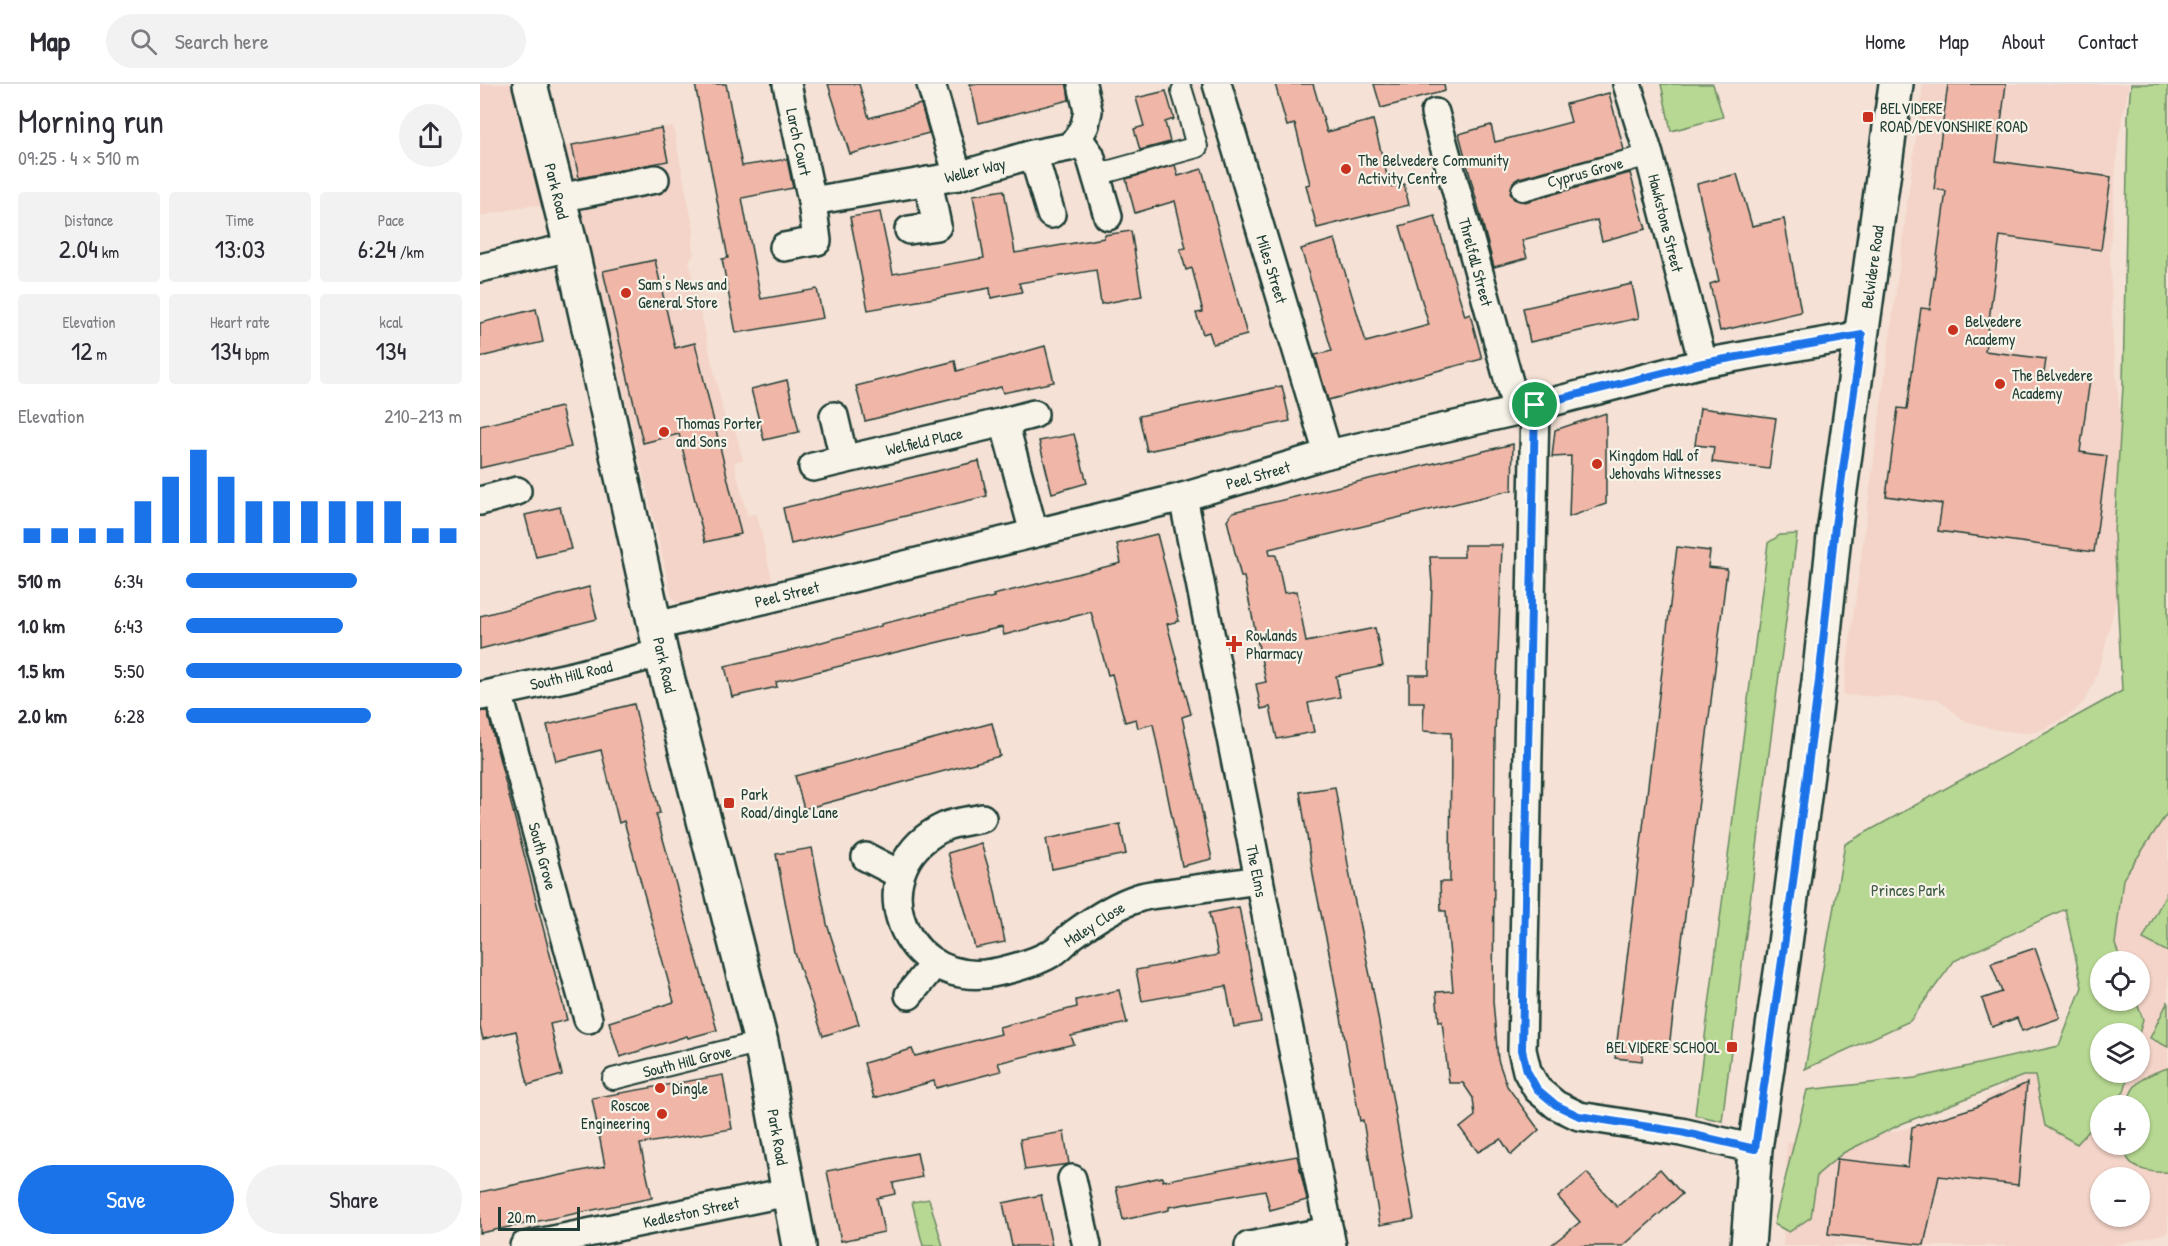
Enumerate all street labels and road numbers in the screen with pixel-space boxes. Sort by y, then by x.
street label: Larch Court [781,106,817,178]
street label: Cyprus Grove [1545,151,1626,193]
street label: Weller Way [942,152,1008,188]
street label: Park Road [539,161,575,221]
street label: Hawkstone Street [1643,172,1689,275]
street label: Threlfall Street [1454,215,1499,309]
street label: Belvidere Road [1855,224,1889,310]
street label: Miles Street [1251,232,1293,307]
street label: Welfield Place [883,421,965,461]
street label: Peel Street [1223,455,1293,495]
street label: Peel Street [753,575,822,613]
street label: Park Road [648,635,682,695]
street label: South Hill Road [528,655,614,695]
street label: South Grove [523,820,563,893]
street label: The Elms [1241,843,1273,899]
street label: Maley Close [1059,896,1129,952]
street label: South Hill Grove [640,1039,734,1083]
street label: Park Road [762,1107,794,1167]
street label: Kedleston Street [641,1191,742,1233]

